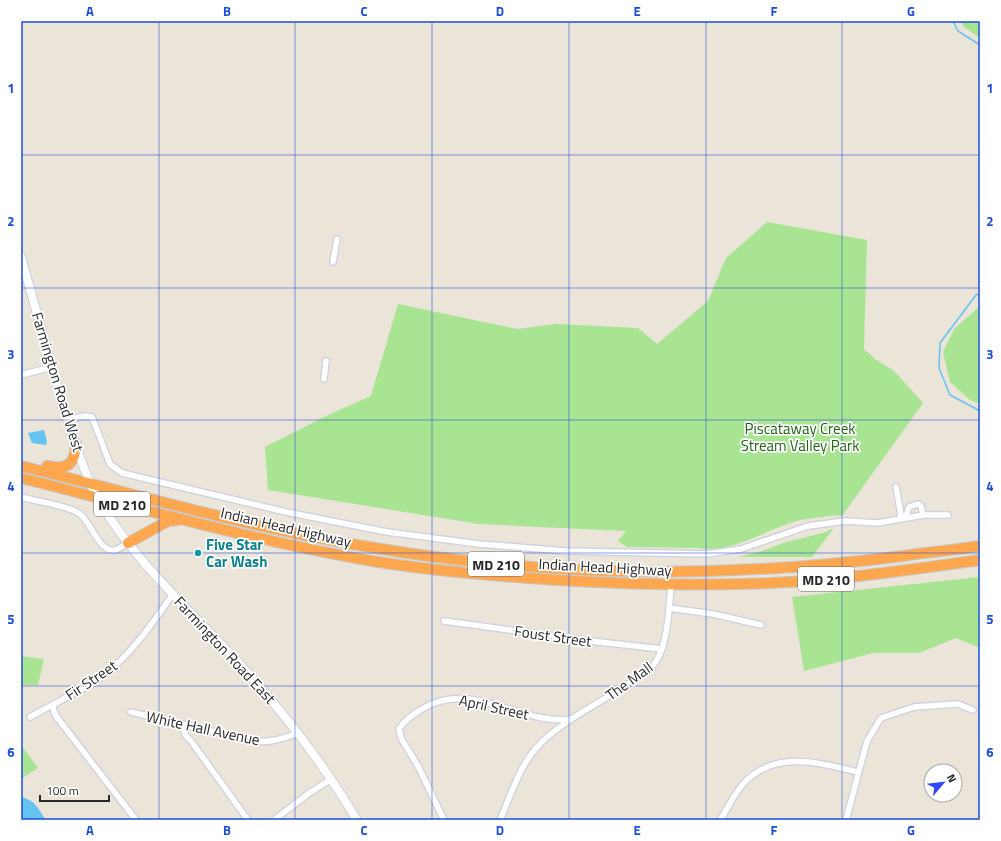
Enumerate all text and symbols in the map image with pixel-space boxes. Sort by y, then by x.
text: A [86,1,94,21]
text: B [223,1,231,21]
text: C [360,1,368,21]
text: D [496,1,504,21]
text: E [633,1,641,21]
text: F [771,1,778,21]
text: G [907,1,915,21]
text: 1 [7,78,15,98]
text: 1 [986,78,994,98]
text: 2 [7,211,15,231]
text: 2 [986,211,994,231]
street label: Farmington Road West [26,309,90,455]
text: 3 [7,344,15,364]
text: 3 [986,344,994,364]
park label: Piscataway Creek Stream Valley Park [741,417,859,457]
text: 4 [7,476,15,496]
text: 4 [986,476,994,496]
road number: MD 210 [94,492,150,516]
street label: Indian Head Highway [218,501,354,553]
place label: Five Star Car Wash [206,533,267,573]
marker: Five Star Car Wash [193,548,203,558]
road number: MD 210 [468,552,524,576]
street label: Indian Head Highway [538,552,672,582]
road number: MD 210 [798,567,854,591]
street label: Farmington Road East [169,591,282,710]
text: 5 [7,609,15,629]
text: 5 [986,609,994,629]
street label: Foust Street [513,619,594,653]
street label: Fir Street [60,654,122,706]
street label: The Mall [600,656,658,706]
street label: April Street [457,688,532,726]
street label: White Hall Avenue [144,705,262,751]
text: 6 [7,742,15,762]
text: 6 [986,742,994,762]
north arrow [923,763,963,803]
text: N [943,771,961,785]
scale bar [40,777,109,803]
text: 100 m [46,781,79,800]
text: A [86,820,94,840]
text: B [223,820,231,840]
text: C [360,820,368,840]
text: D [496,820,504,840]
text: E [633,820,641,840]
text: F [771,820,778,840]
text: G [907,820,915,840]

